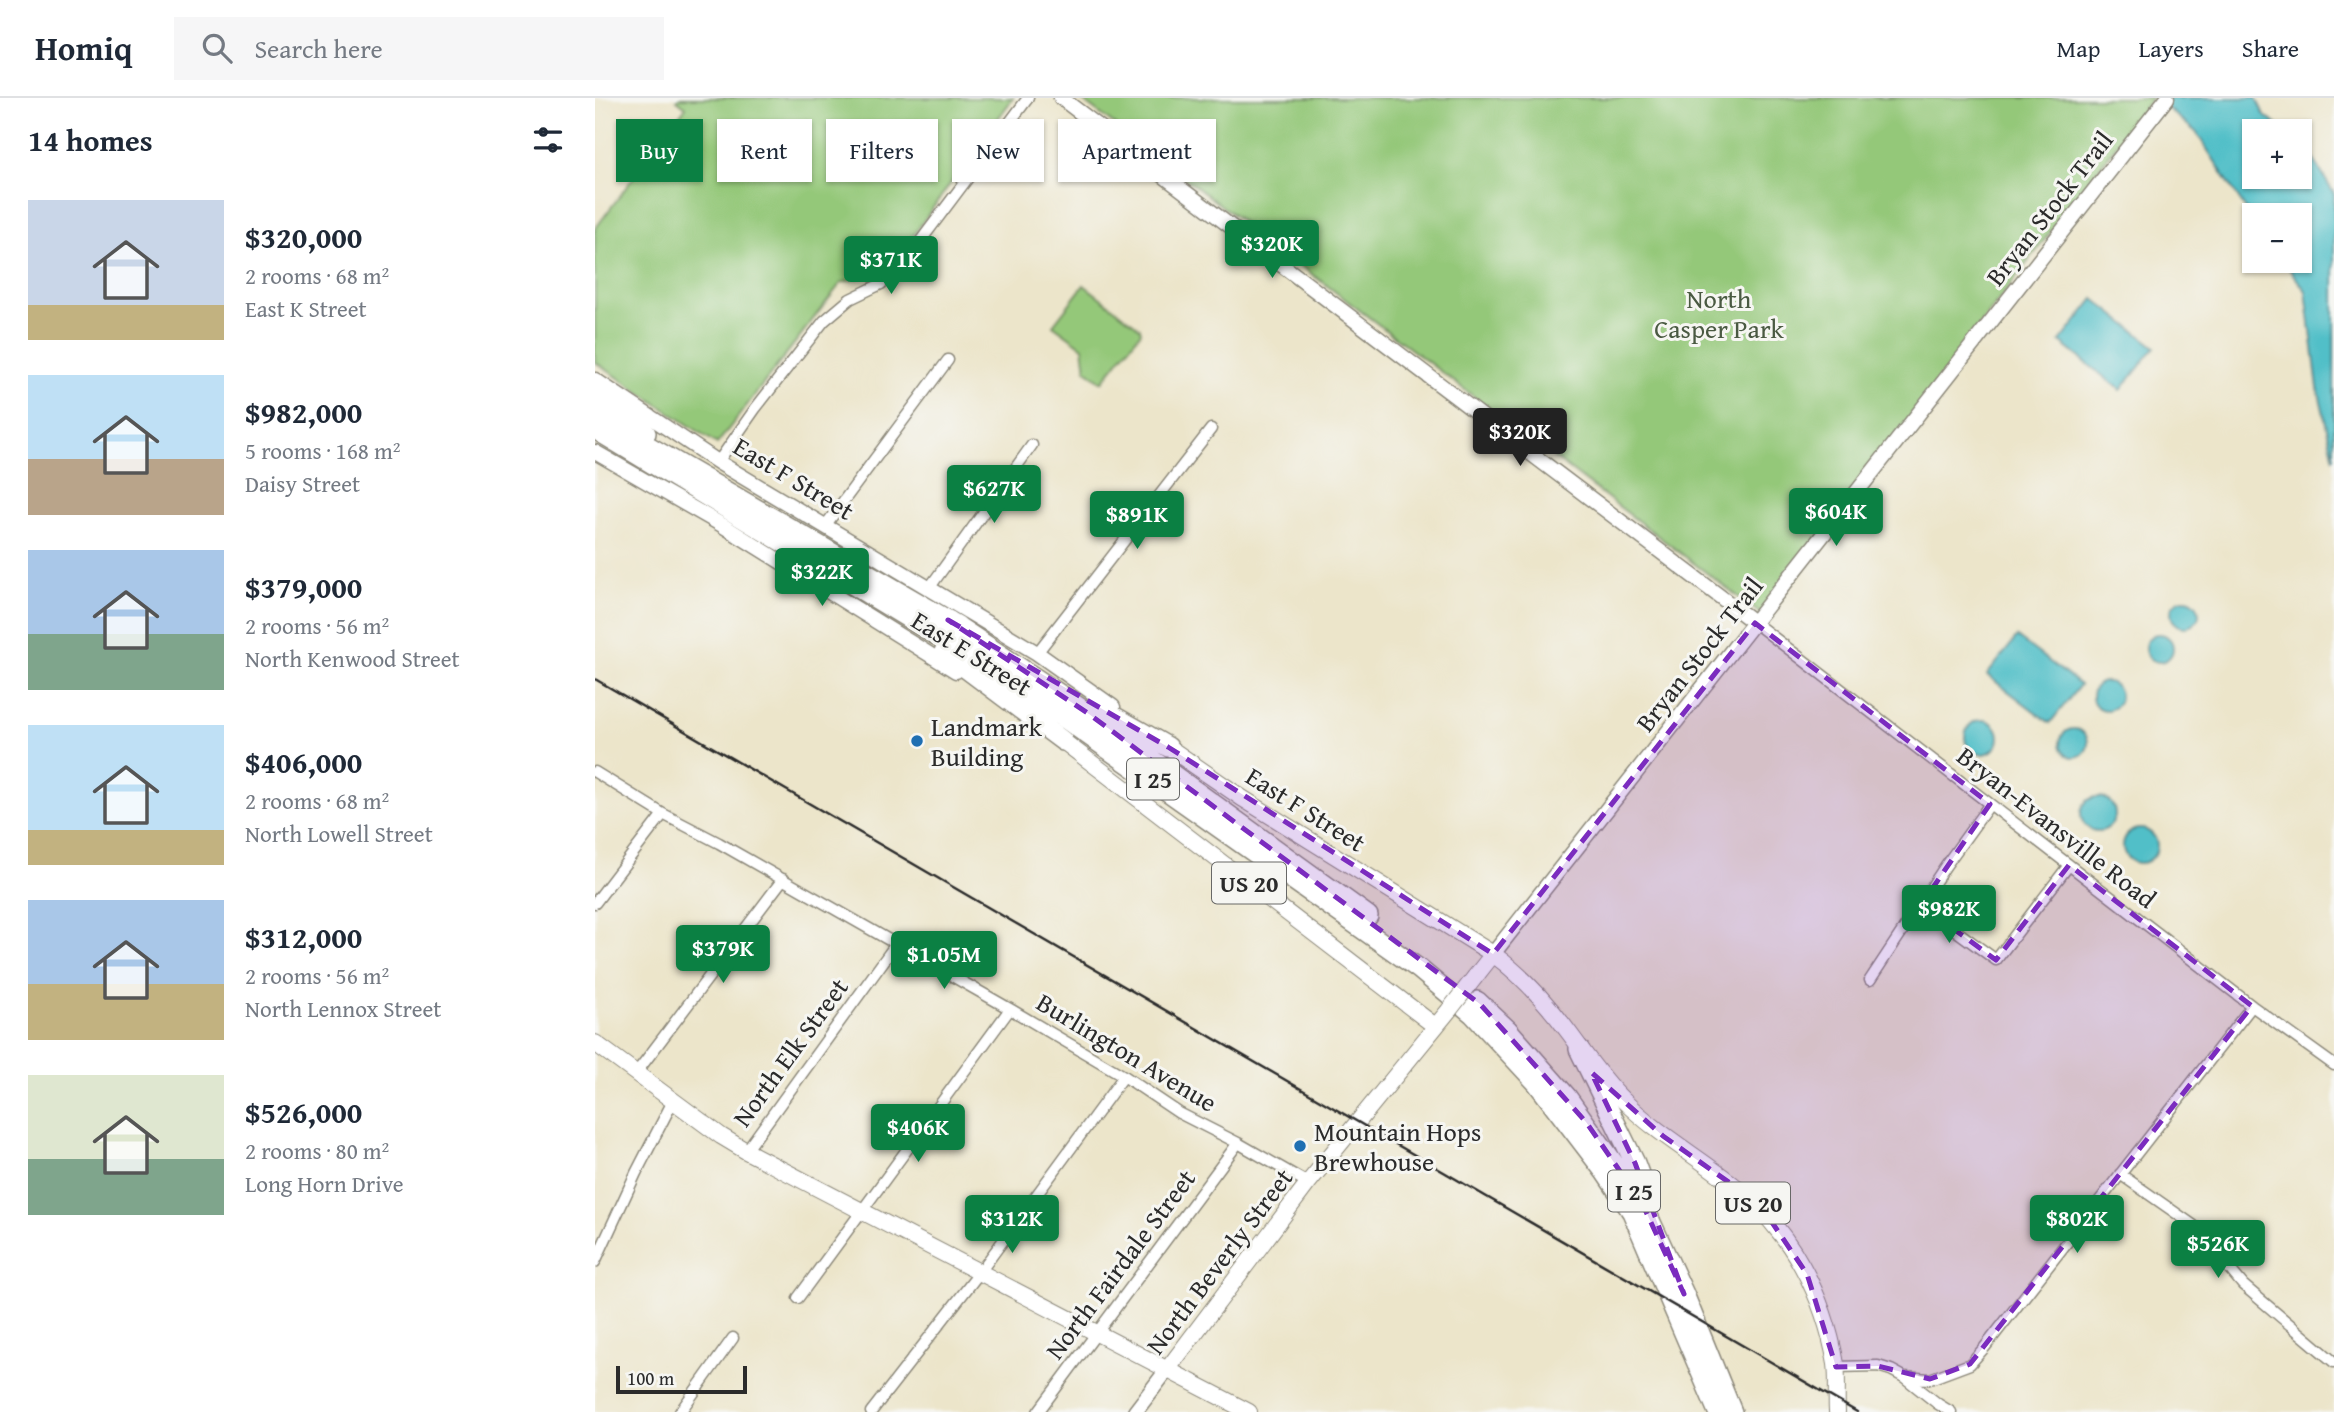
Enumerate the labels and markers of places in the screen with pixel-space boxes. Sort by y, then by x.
pin: $320K [1223,220,1321,280]
pin: $371K [842,236,940,296]
pin: $320K [1471,408,1569,468]
pin: $627K [945,466,1043,525]
pin: $604K [1787,489,1885,548]
pin: $891K [1088,491,1186,551]
pin: $322K [773,548,871,608]
place label: Landmark Building [931,707,1043,776]
marker: Landmark Building [909,733,925,749]
pin: $982K [1900,886,1998,945]
pin: $379K [674,926,772,985]
pin: $1.05M [887,932,1001,991]
pin: $406K [869,1104,967,1164]
place label: Mountain Hops Brewhouse [1314,1112,1481,1181]
marker: Mountain Hops Brewhouse [1292,1138,1308,1154]
pin: $312K [963,1196,1061,1255]
pin: $802K [2028,1196,2126,1255]
pin: $526K [2169,1220,2267,1280]

